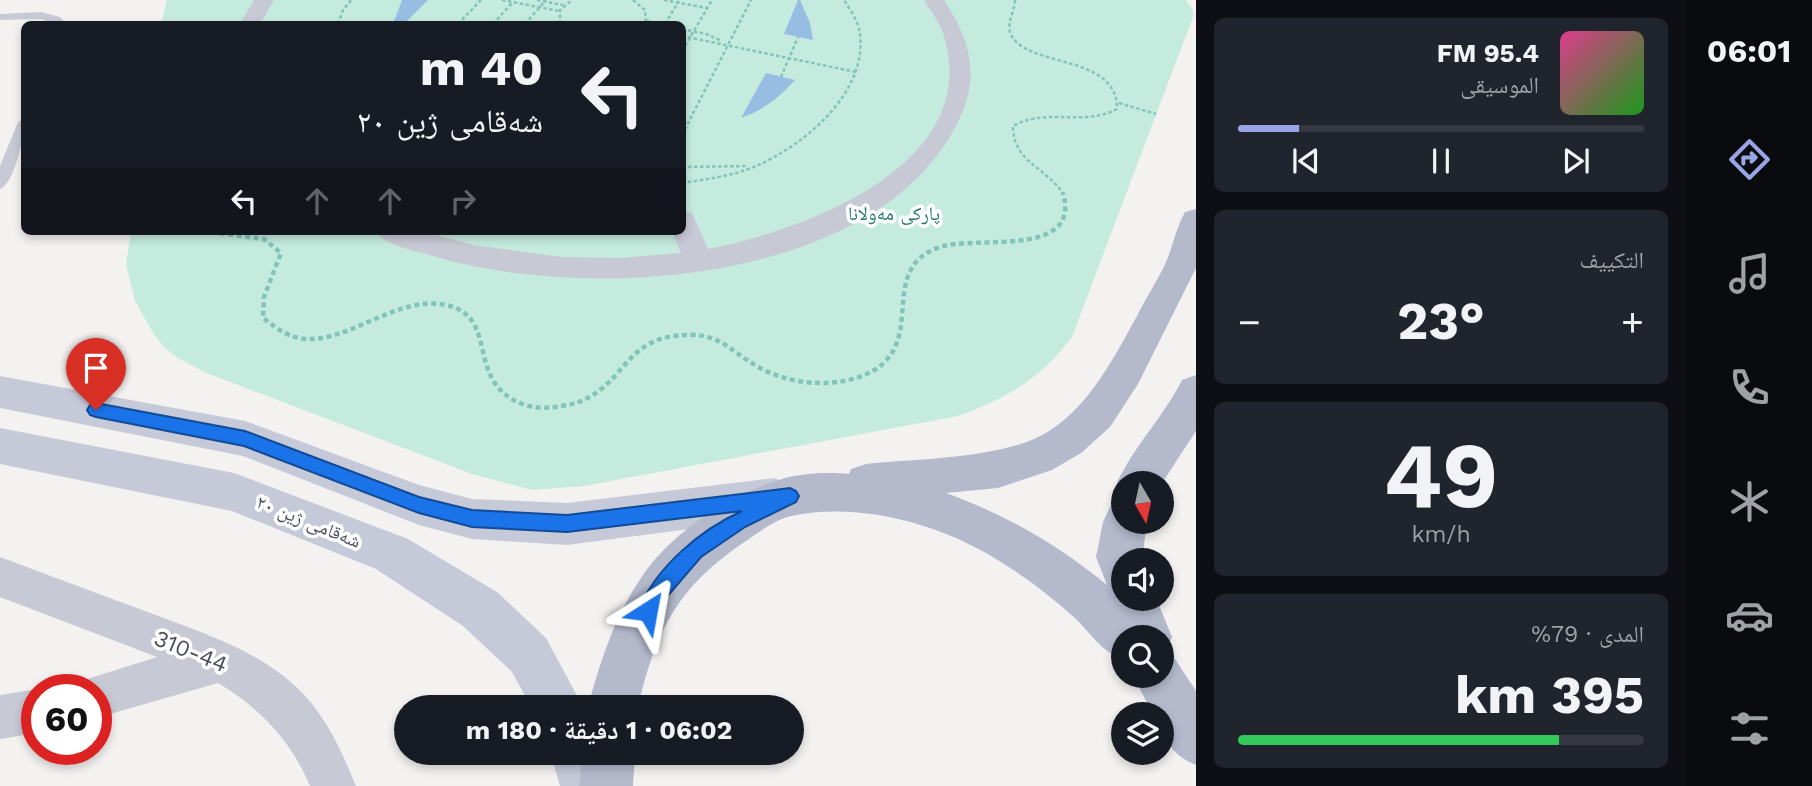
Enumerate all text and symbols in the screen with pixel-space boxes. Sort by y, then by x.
text: 06:01 [1707,32,1791,70]
text: 95.4 FM [1437,38,1539,68]
text: 40 m [420,39,543,97]
icon: left [567,49,658,140]
text: الموسيقى [1460,72,1539,99]
text: شەقامی ژین ٢٠ [357,102,543,140]
icon: directions [1725,135,1774,184]
icon: previous [1287,142,1325,180]
icon: pause [1422,142,1460,180]
icon: next [1557,142,1595,180]
icon: left [225,182,263,220]
icon: ahead [298,182,336,220]
icon: ahead [371,182,409,220]
icon: right [444,182,482,220]
park label: پارکی مەولانا [848,202,940,225]
text: التكييف [1579,247,1644,274]
icon: music [1725,249,1774,298]
text: 23° [1397,291,1485,352]
text: − [1238,300,1261,344]
text: + [1621,300,1644,344]
pin [66,338,126,410]
icon: arrive [77,349,115,387]
icon: phone [1725,363,1774,412]
text: 49 [1384,422,1498,529]
north arrow [1111,471,1174,534]
map controls [1111,471,1174,765]
icon: climate [1725,477,1774,526]
street label: شەقامی ژین ٢٠ [253,490,364,553]
text: km/h [1411,521,1471,548]
button: sound [1111,548,1174,611]
position arrow [611,574,685,648]
icon: car [1725,591,1774,640]
text: المدى · 79% [1531,621,1644,648]
street label: 310-44 [150,625,231,678]
button: search [1111,625,1174,688]
text: 395 km [1455,665,1644,726]
speed limit sign: 60 [21,674,112,765]
button: layers [1111,702,1174,765]
icon: filters [1725,704,1774,753]
text: 06:02 · 1 دقيقة · 180 m [466,715,732,745]

